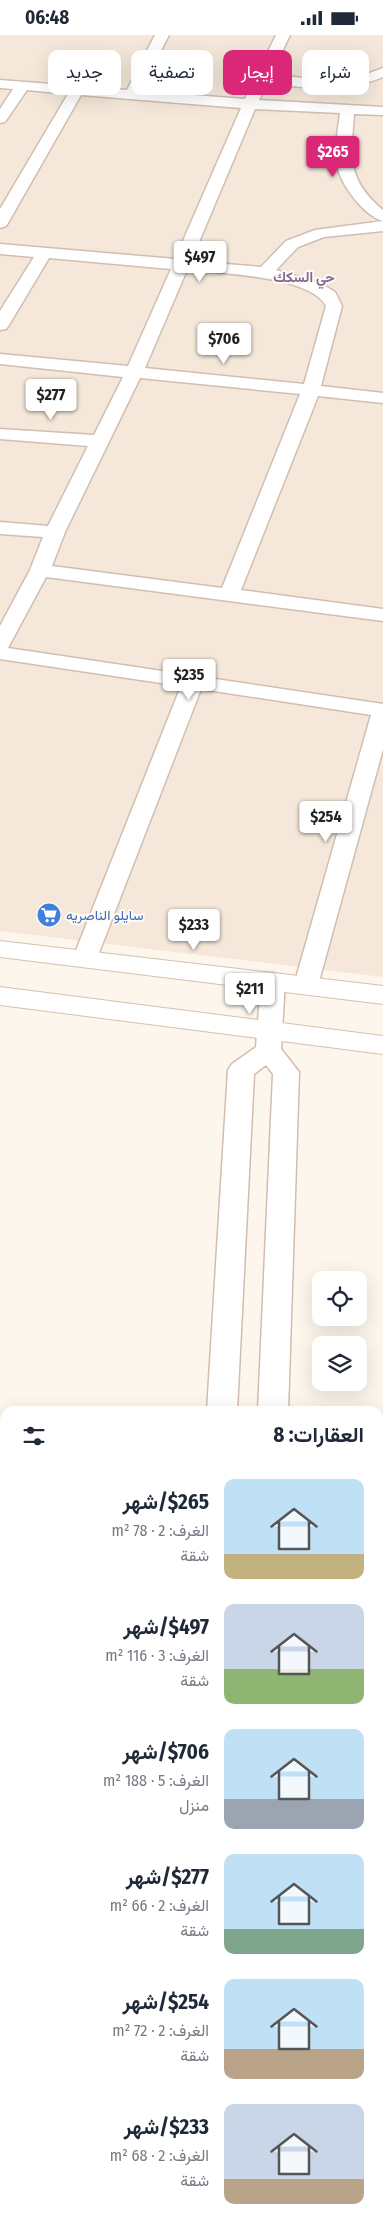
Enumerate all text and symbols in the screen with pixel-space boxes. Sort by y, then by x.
text: 06:48 [25,6,69,29]
chip: جديد [48,50,121,95]
chip: تصفية [131,50,213,95]
chip: إيجار [223,50,292,95]
chip: شراء [302,50,369,95]
pin: $265 [303,135,363,178]
text: $265 [317,142,349,161]
pin: $497 [170,241,230,283]
text: $497 [185,247,215,266]
district label: حي السكك [273,269,335,289]
pin: $706 [194,323,254,365]
text: $706 [208,329,240,348]
pin: $277 [21,379,81,421]
text: $277 [37,385,65,404]
pin: $235 [159,659,219,701]
text: $235 [174,665,204,684]
pin: $254 [296,801,356,843]
text: $254 [310,807,342,826]
supermarket icon: سايلو الناصريه [36,902,62,928]
place label: سايلو الناصريه [66,907,143,924]
pin: $233 [164,909,224,951]
text: $233 [179,915,209,934]
pin: $211 [220,973,280,1015]
text: $211 [236,979,264,998]
map controls [312,1271,367,1391]
button: locate [312,1271,367,1326]
button: layers [312,1336,367,1391]
icon: filters [20,1422,48,1450]
text: العقارات: 8 [273,1422,364,1448]
text: $265/شهر [122,1489,209,1515]
icon: home [264,1499,324,1559]
text: الغرف: 2 · 78 m² [111,1521,209,1540]
text: شقة [180,1546,209,1565]
text: $497/شهر [123,1614,209,1640]
icon: home [264,1624,324,1684]
text: الغرف: 3 · 116 m² [105,1646,209,1665]
text: شقة [180,1671,209,1690]
text: $706/شهر [122,1739,209,1765]
icon: home [264,1749,324,1809]
text: الغرف: 5 · 188 m² [103,1771,209,1790]
text: منزل [179,1796,209,1815]
text: $277/شهر [126,1864,209,1890]
icon: home [264,1874,324,1934]
text: الغرف: 2 · 66 m² [110,1896,209,1915]
text: شقة [180,1921,209,1940]
text: $254/شهر [123,1989,209,2015]
icon: home [264,1999,324,2059]
text: الغرف: 2 · 72 m² [112,2021,209,2040]
text: شقة [180,2046,209,2065]
text: $233/شهر [124,2114,209,2140]
icon: home [264,2124,324,2184]
text: الغرف: 2 · 68 m² [110,2146,209,2165]
text: شقة [180,2171,209,2190]

